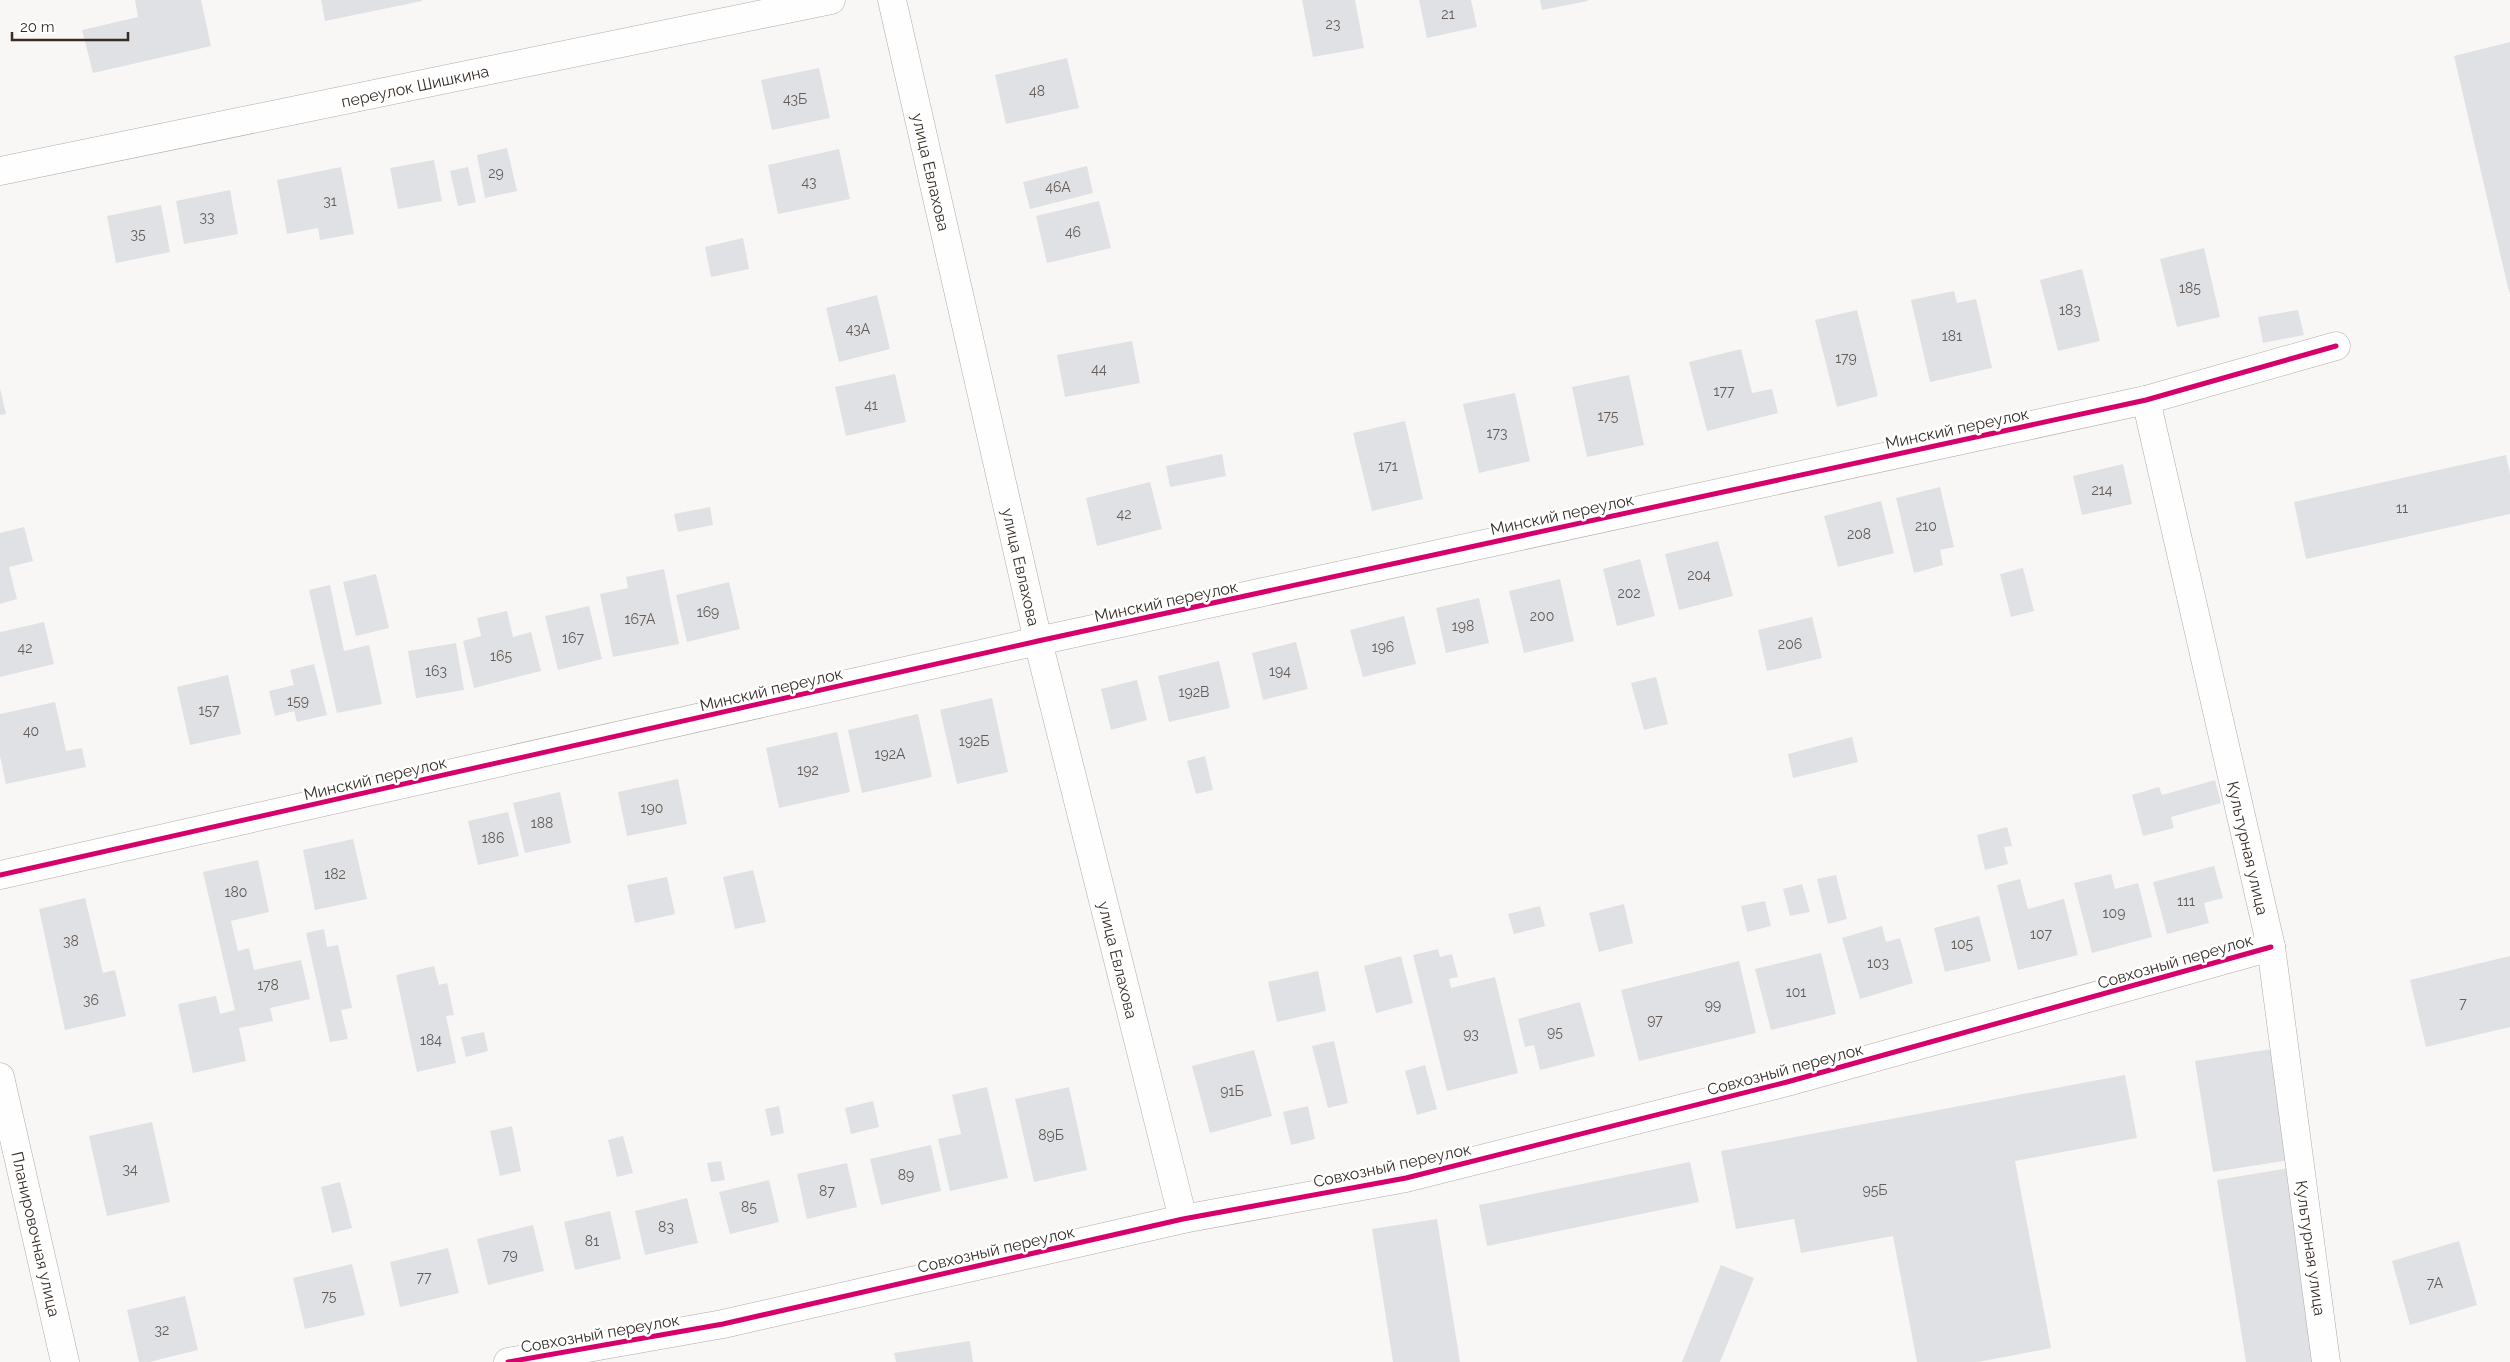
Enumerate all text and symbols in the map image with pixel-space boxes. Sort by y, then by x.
house number: 21 [1441,6,1455,22]
scale bar [12,10,129,42]
house number: 23 [1326,16,1340,32]
text: 20 m [20,18,55,36]
street label: переулок Шишкина [339,62,491,111]
house number: 48 [1029,83,1045,99]
house number: 43Б [783,91,807,107]
street label: улица Евлахова [908,111,953,233]
house number: 29 [488,165,504,181]
house number: 43 [801,174,817,190]
house number: 46А [1045,179,1071,195]
house number: 31 [323,193,337,209]
house number: 33 [200,209,214,225]
house number: 46 [1065,224,1081,240]
house number: 35 [130,226,146,242]
house number: 185 [2179,280,2201,296]
house number: 183 [2059,302,2081,318]
house number: 43А [846,321,871,337]
house number: 181 [1942,328,1962,344]
house number: 179 [1835,350,1857,366]
house number: 44 [1091,361,1107,377]
house number: 177 [1714,383,1735,399]
house number: 41 [864,397,878,413]
street label: Минский переулок [1884,404,2031,453]
house number: 175 [1598,408,1619,424]
house number: 173 [1487,425,1507,441]
house number: 171 [1378,458,1398,474]
house number: 214 [2092,482,2113,498]
street label: Минский переулок [1489,490,1636,539]
house number: 11 [2396,500,2408,516]
street label: улица Евлахова [998,506,1043,628]
house number: 42 [1117,506,1131,522]
house number: 210 [1915,518,1937,534]
house number: 208 [1847,526,1871,542]
house number: 204 [1687,567,1711,583]
street label: Минский переулок [1093,577,1240,626]
house number: 202 [1617,585,1641,601]
house number: 169 [697,604,719,620]
house number: 200 [1530,608,1554,624]
house number: 167А [625,611,656,627]
house number: 198 [1452,618,1474,634]
house number: 167 [562,630,584,646]
house number: 206 [1778,636,1802,652]
house number: 196 [1372,639,1394,655]
house number: 42 [18,640,32,656]
house number: 165 [490,648,512,664]
house number: 163 [425,663,447,679]
house number: 194 [1269,663,1291,679]
street label: Минский переулок [698,664,844,715]
house number: 192В [1179,684,1209,700]
house number: 159 [287,693,309,709]
house number: 157 [198,702,220,718]
house number: 40 [23,723,39,739]
house number: 192Б [959,733,989,749]
house number: 192А [875,746,906,762]
street label: Минский переулок [302,753,448,804]
house number: 192 [797,762,819,778]
street label: Культурная улица [2223,779,2272,917]
house number: 190 [641,800,663,816]
house number: 188 [531,815,553,831]
house number: 186 [482,830,504,846]
house number: 182 [324,866,346,882]
house number: 180 [225,884,247,900]
house number: 111 [2177,893,2195,909]
street label: улица Евлахова [1094,899,1141,1021]
house number: 109 [2103,905,2125,921]
house number: 107 [2030,926,2052,942]
street label: Совхозный переулок [2095,930,2255,993]
house number: 38 [63,933,79,949]
house number: 105 [1951,936,1973,952]
house number: 103 [1867,955,1889,971]
house number: 178 [257,977,279,993]
house number: 101 [1786,984,1806,1000]
house number: 36 [83,992,99,1008]
house number: 7 [2459,995,2467,1011]
house number: 99 [1705,997,1721,1013]
house number: 97 [1647,1012,1663,1028]
house number: 95 [1547,1024,1563,1040]
house number: 93 [1463,1026,1479,1042]
house number: 184 [420,1032,442,1048]
street label: Совхозный переулок [1705,1040,1865,1099]
house number: 91Б [1220,1083,1244,1099]
house number: 89Б [1038,1127,1064,1143]
street label: Совхозный переулок [1312,1139,1473,1191]
street label: Планировочная улица [7,1150,64,1319]
house number: 34 [122,1161,138,1177]
house number: 89 [898,1167,914,1183]
street label: Культурная улица [2292,1179,2329,1317]
house number: 95Б [1863,1182,1887,1198]
house number: 87 [819,1183,835,1199]
house number: 85 [741,1199,757,1215]
house number: 83 [658,1219,674,1235]
street label: Совхозный переулок [916,1222,1077,1277]
house number: 81 [585,1233,599,1249]
house number: 79 [502,1247,518,1263]
house number: 77 [417,1269,432,1285]
house number: 7А [2427,1275,2444,1291]
house number: 75 [322,1288,337,1304]
street label: Совхозный переулок [519,1310,681,1357]
house number: 32 [155,1322,169,1338]

